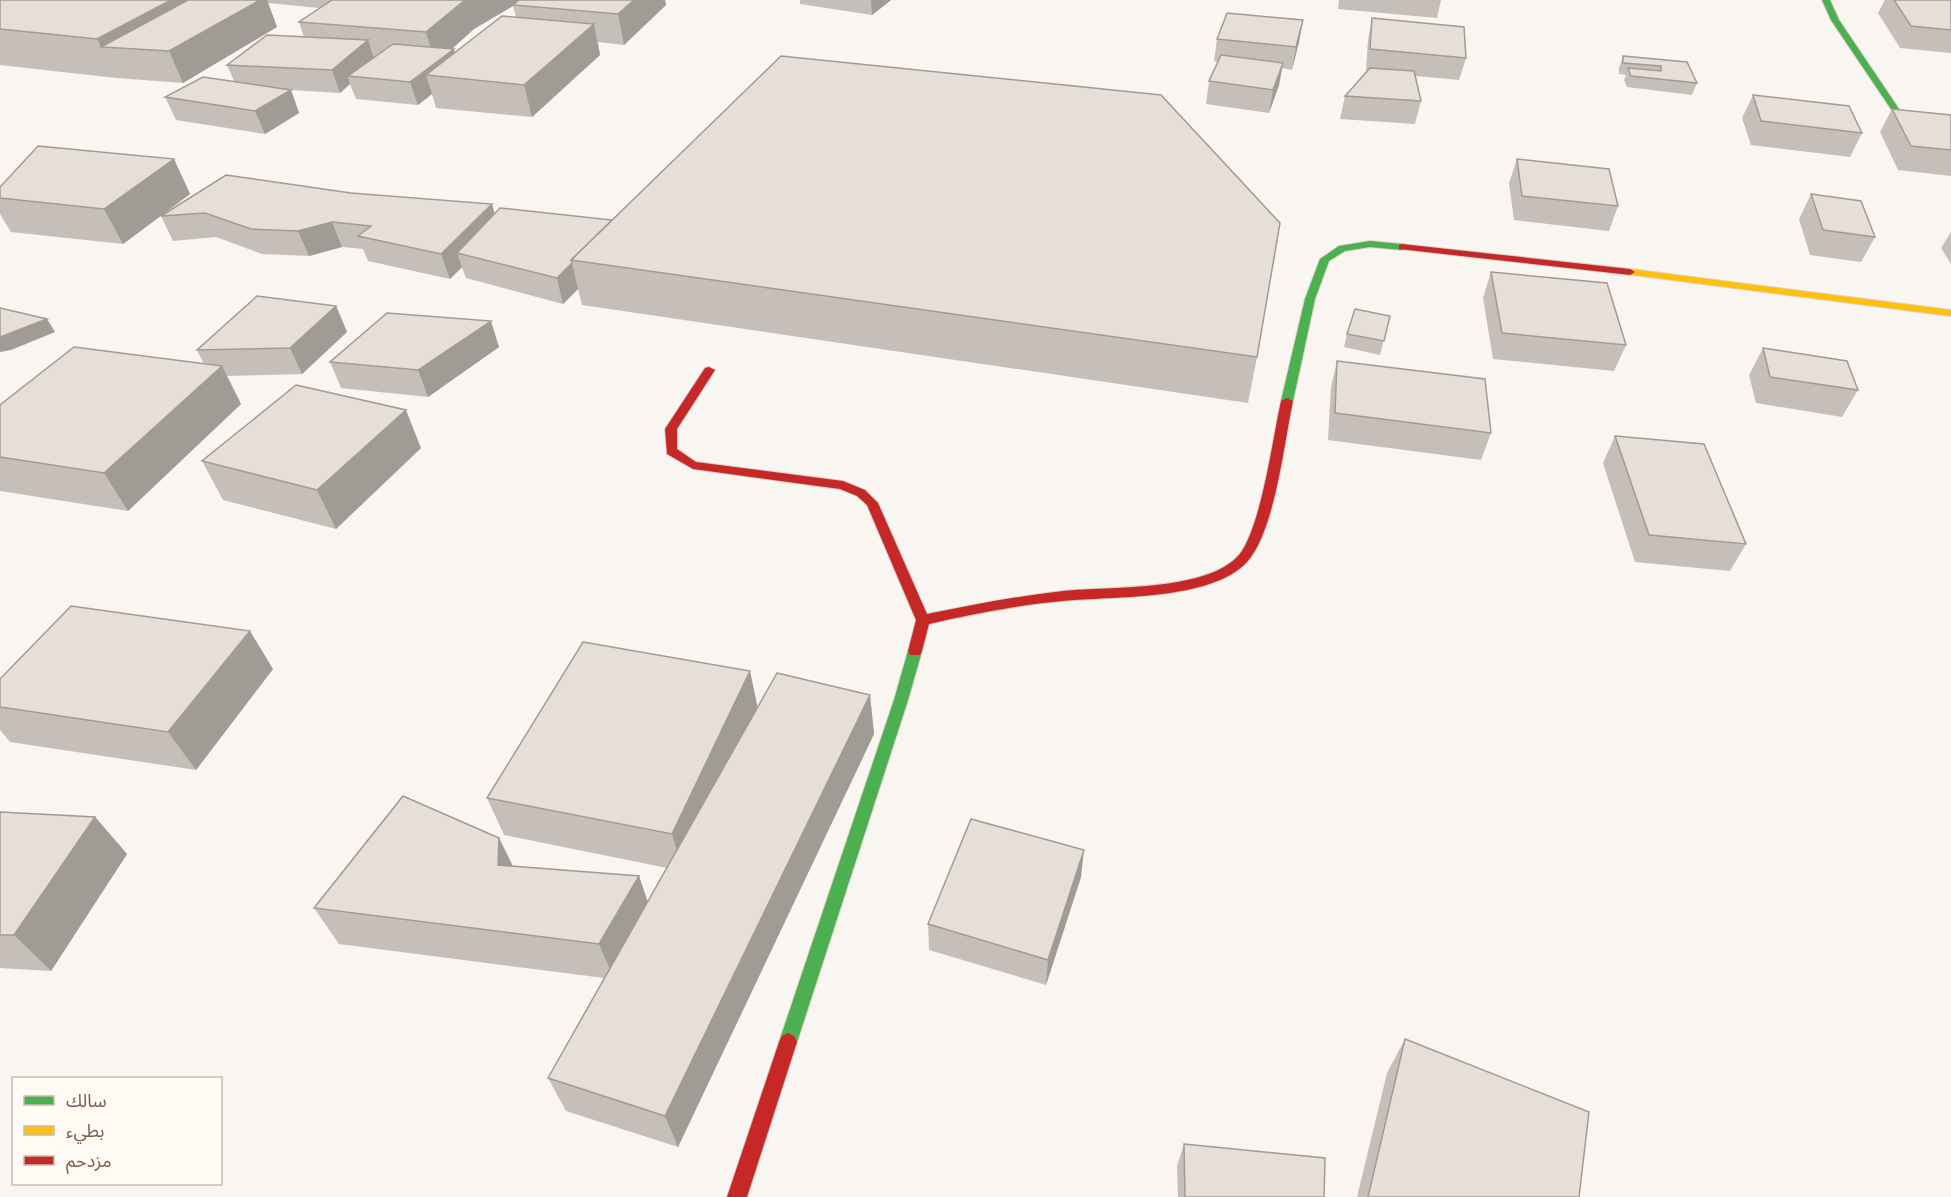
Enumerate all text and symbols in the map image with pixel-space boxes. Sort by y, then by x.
legend [12,1077,222,1185]
text: سالك [66,1089,107,1112]
text: بطيء [66,1119,104,1144]
text: مزدحم [66,1149,111,1174]

